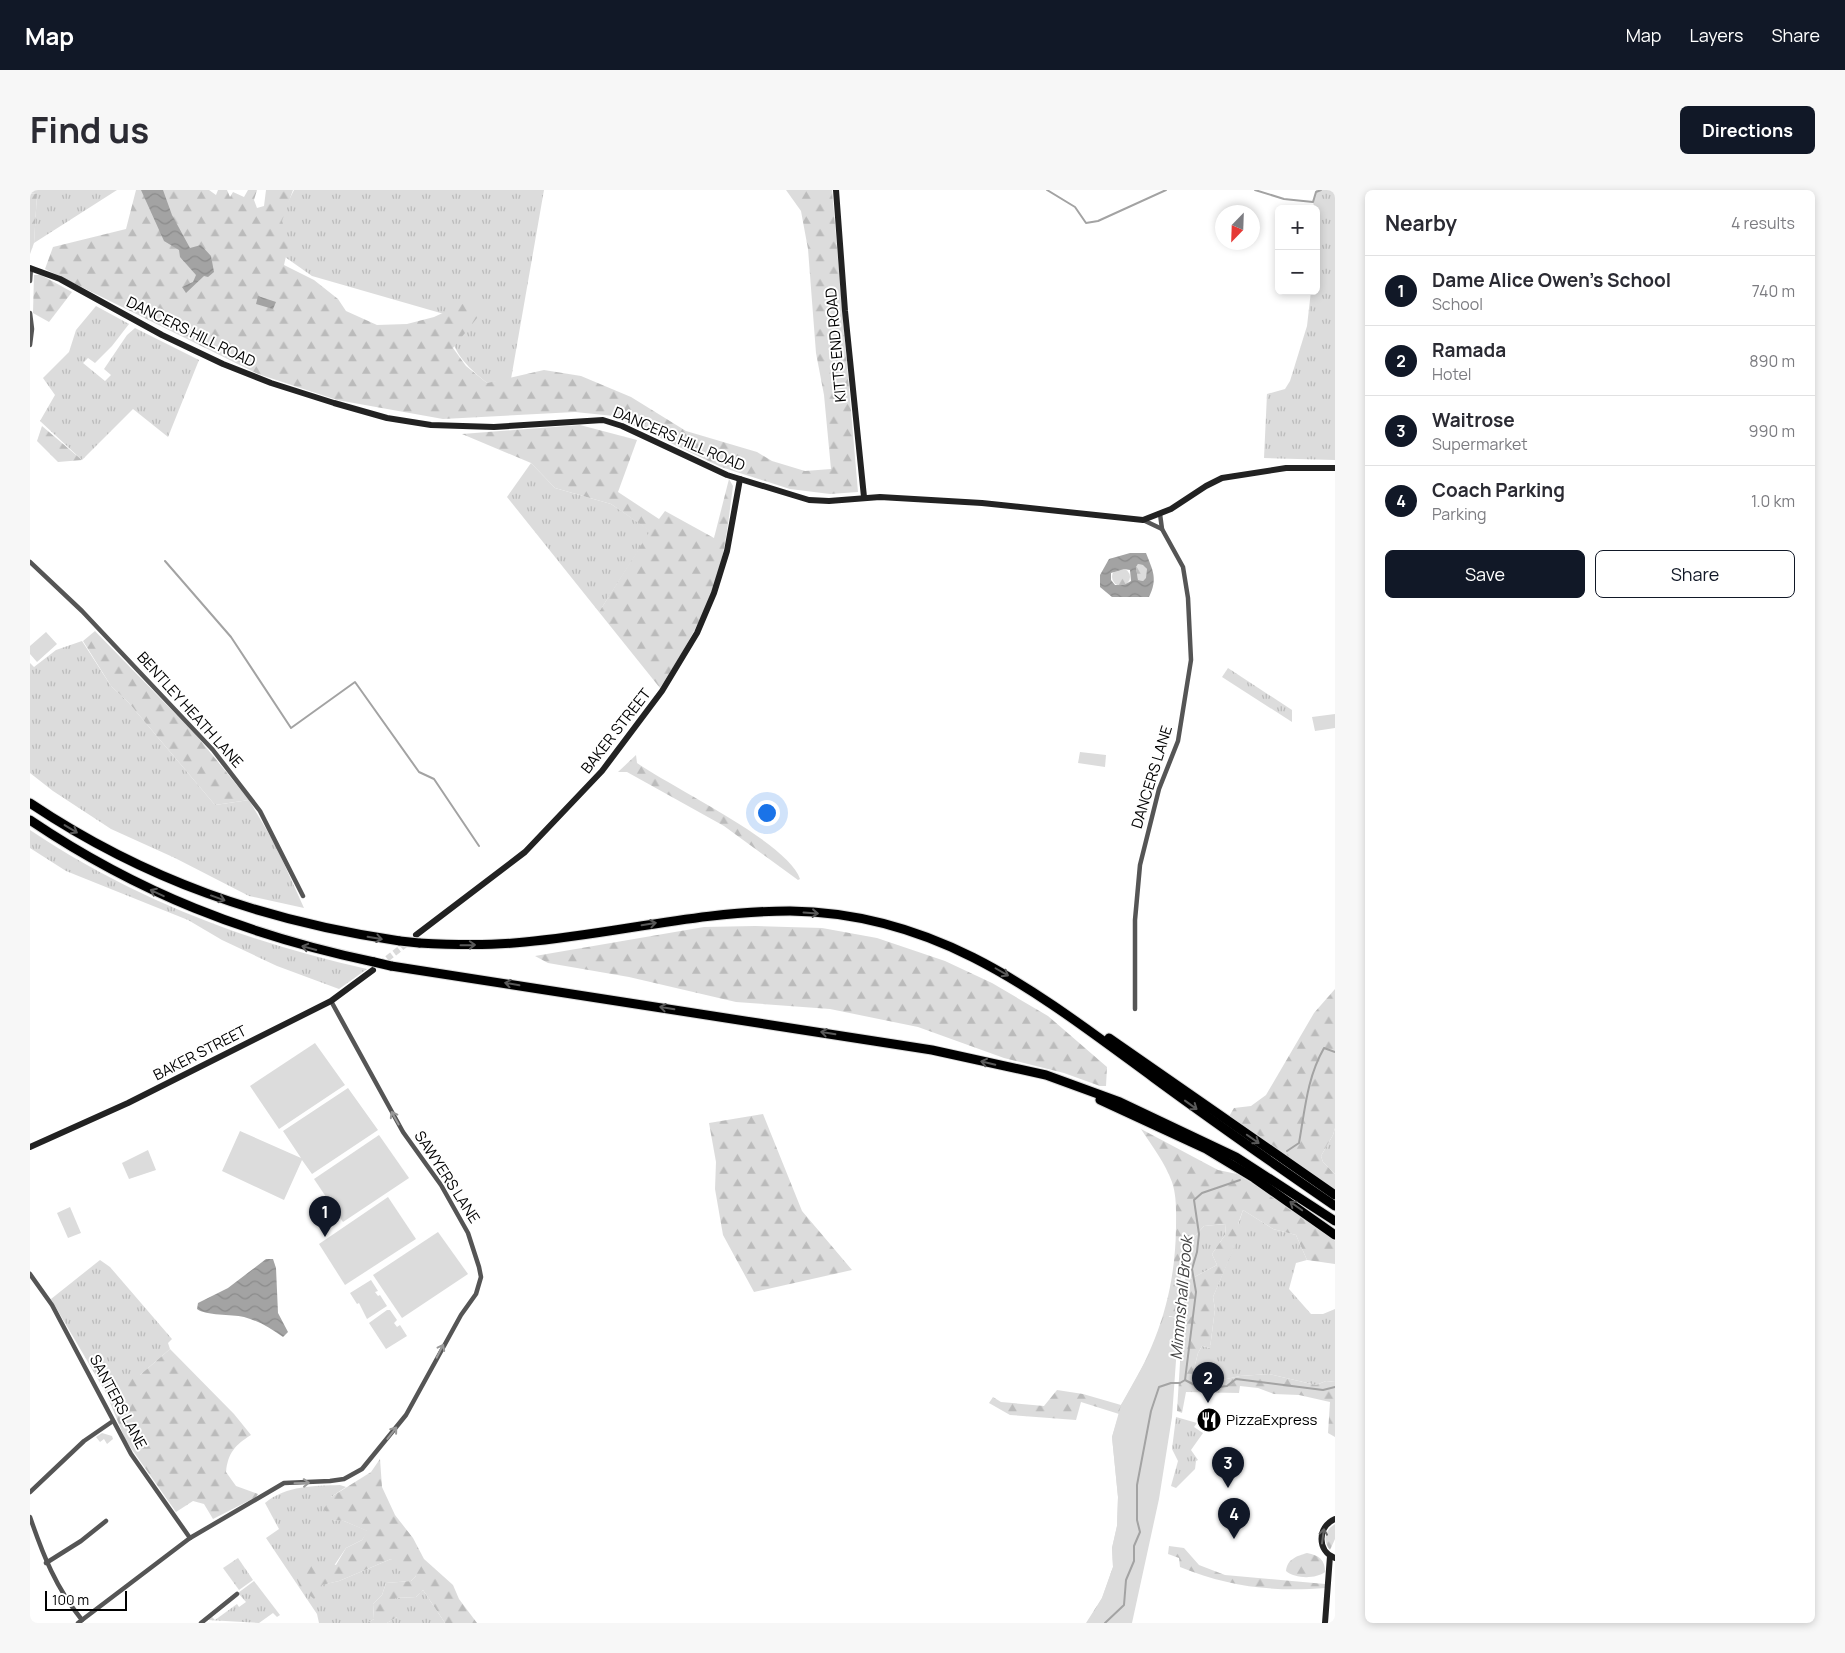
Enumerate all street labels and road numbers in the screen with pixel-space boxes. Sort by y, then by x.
street label: KITTS END ROAD [820,287,851,403]
street label: DANCERS HILL ROAD [123,291,259,372]
street label: DANCERS HILL ROAD [610,401,748,476]
street label: BENTLEY HEATH LANE [133,647,248,772]
street label: BAKER STREET [576,684,655,777]
street label: DANCERS LANE [1126,723,1177,831]
street label: BAKER STREET [149,1020,250,1085]
street label: SAWYERS LANE [410,1126,485,1227]
street label: SANTERS LANE [85,1351,152,1453]

